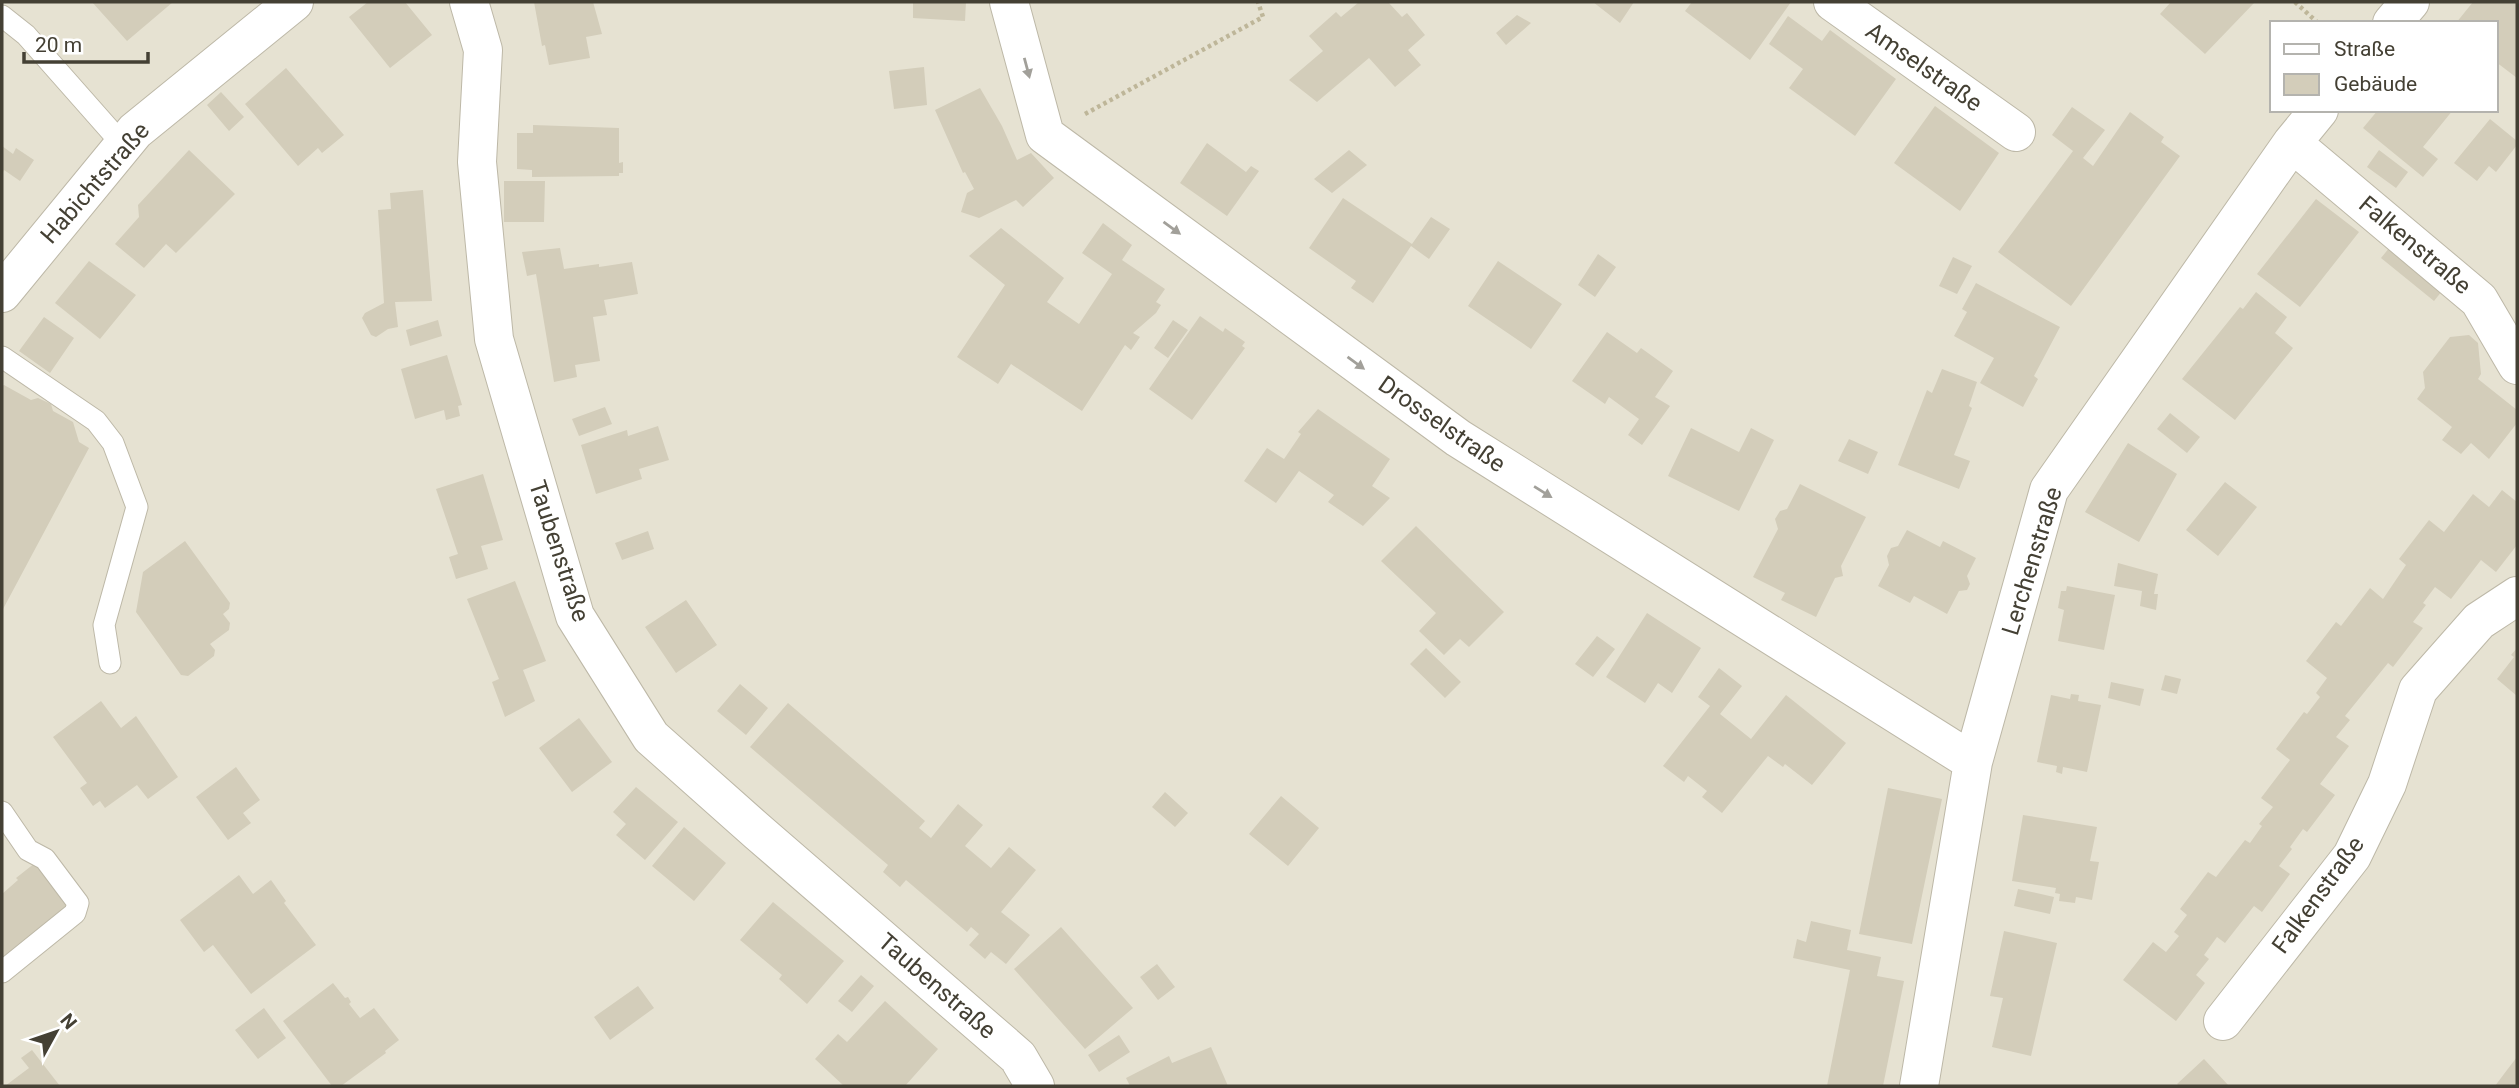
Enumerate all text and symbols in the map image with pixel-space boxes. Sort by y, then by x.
street label: Amselstraße [1860,17,1988,117]
scale bar [24,21,149,65]
legend [2270,21,2498,112]
text: 20 m [35,33,82,57]
text: Straße [2334,37,2395,61]
one-way arrow [1022,57,1033,79]
text: Gebäude [2334,72,2417,96]
street label: Habichtstraße [35,117,155,249]
street label: Falkenstraße [2353,190,2477,300]
one-way arrow [1163,221,1181,236]
one-way arrow [1347,356,1365,370]
street label: Drosselstraße [1373,370,1511,478]
street label: Taubenstraße [523,477,595,625]
street label: Lerchenstraße [1996,484,2068,638]
one-way arrow [1534,485,1553,498]
street label: Falkenstraße [2266,831,2370,959]
street label: Taubenstraße [872,927,1002,1045]
north arrow [21,997,91,1067]
text: N [56,1009,82,1034]

